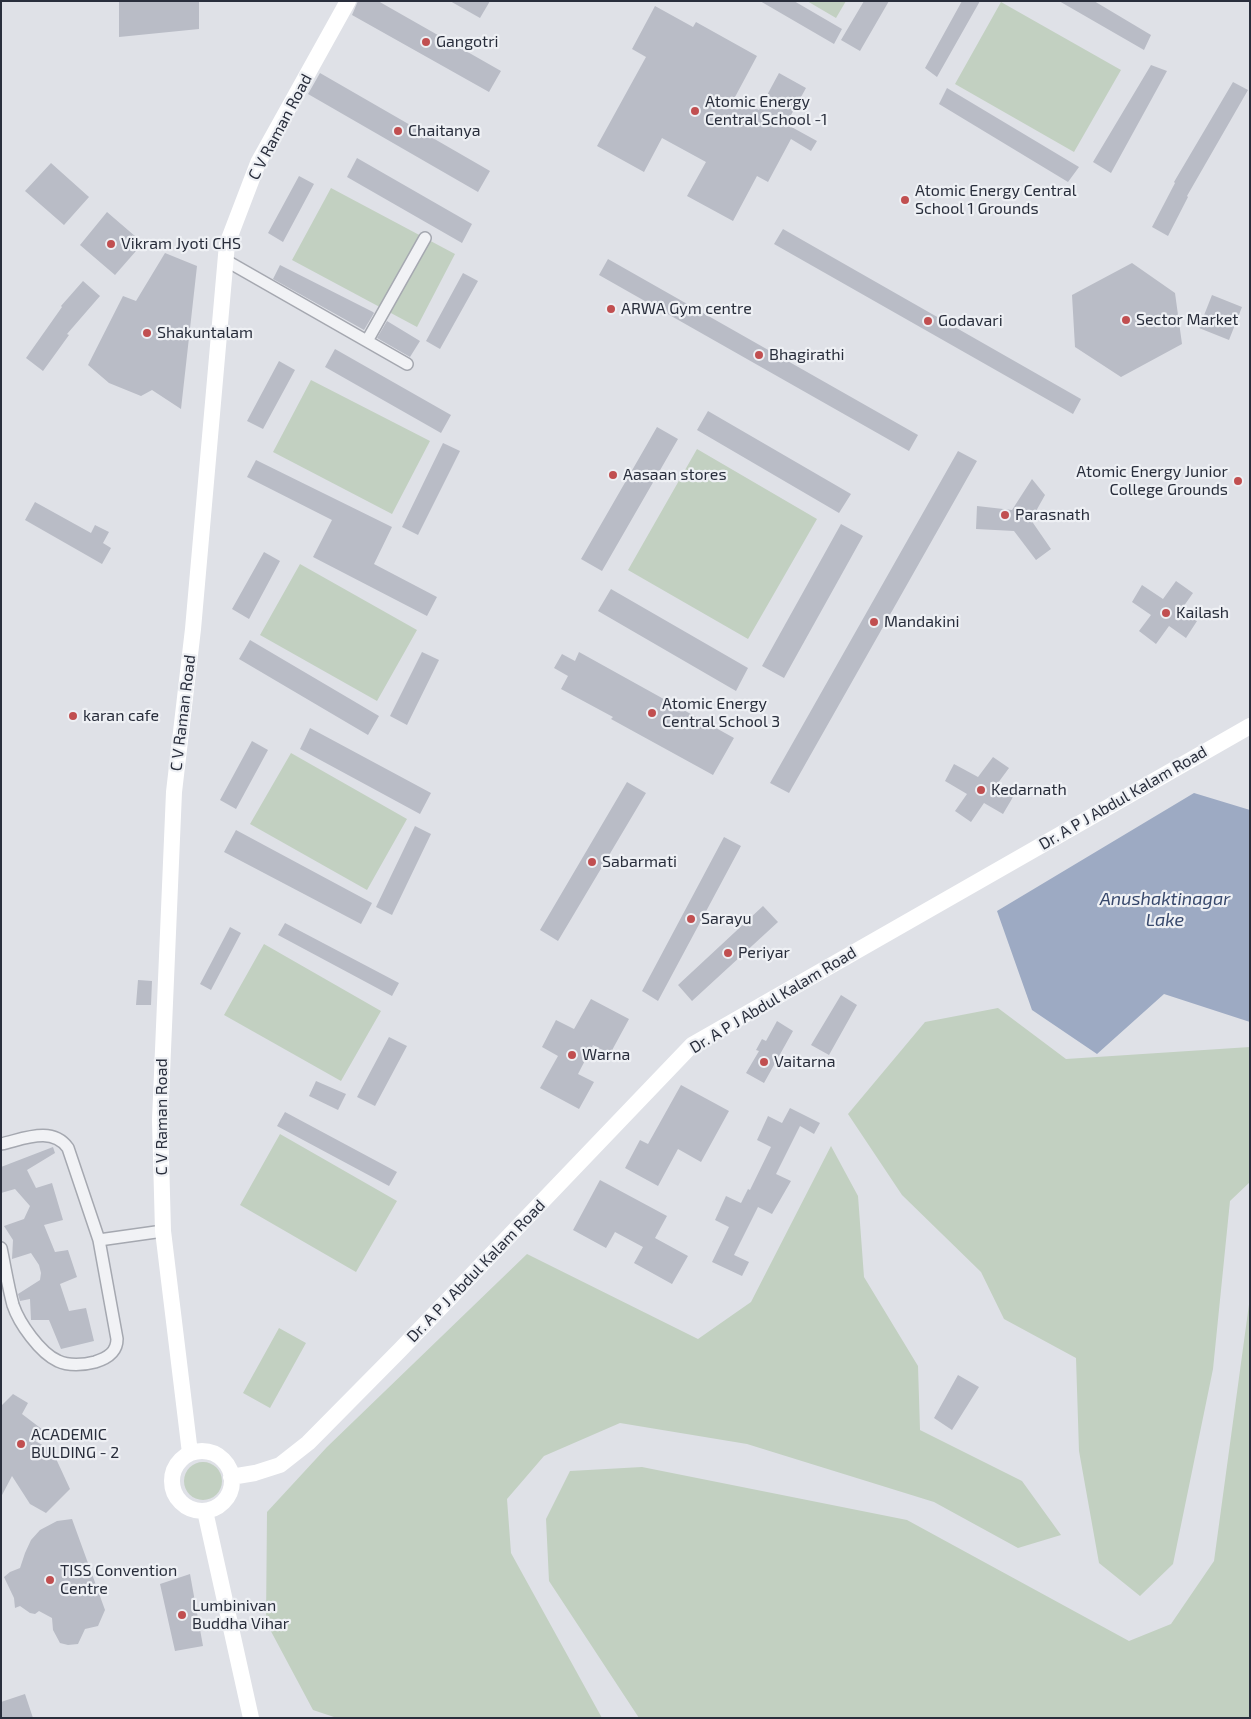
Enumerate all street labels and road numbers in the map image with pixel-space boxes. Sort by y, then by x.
street label: C V Raman Road [244,71,316,183]
street label: C V Raman Road [166,654,200,772]
street label: Dr. A P J Abdul Kalam Road [1036,742,1210,854]
street label: Dr. A P J Abdul Kalam Road [686,943,860,1057]
street label: C V Raman Road [152,1058,172,1176]
street label: Dr. A P J Abdul Kalam Road [403,1196,549,1346]

